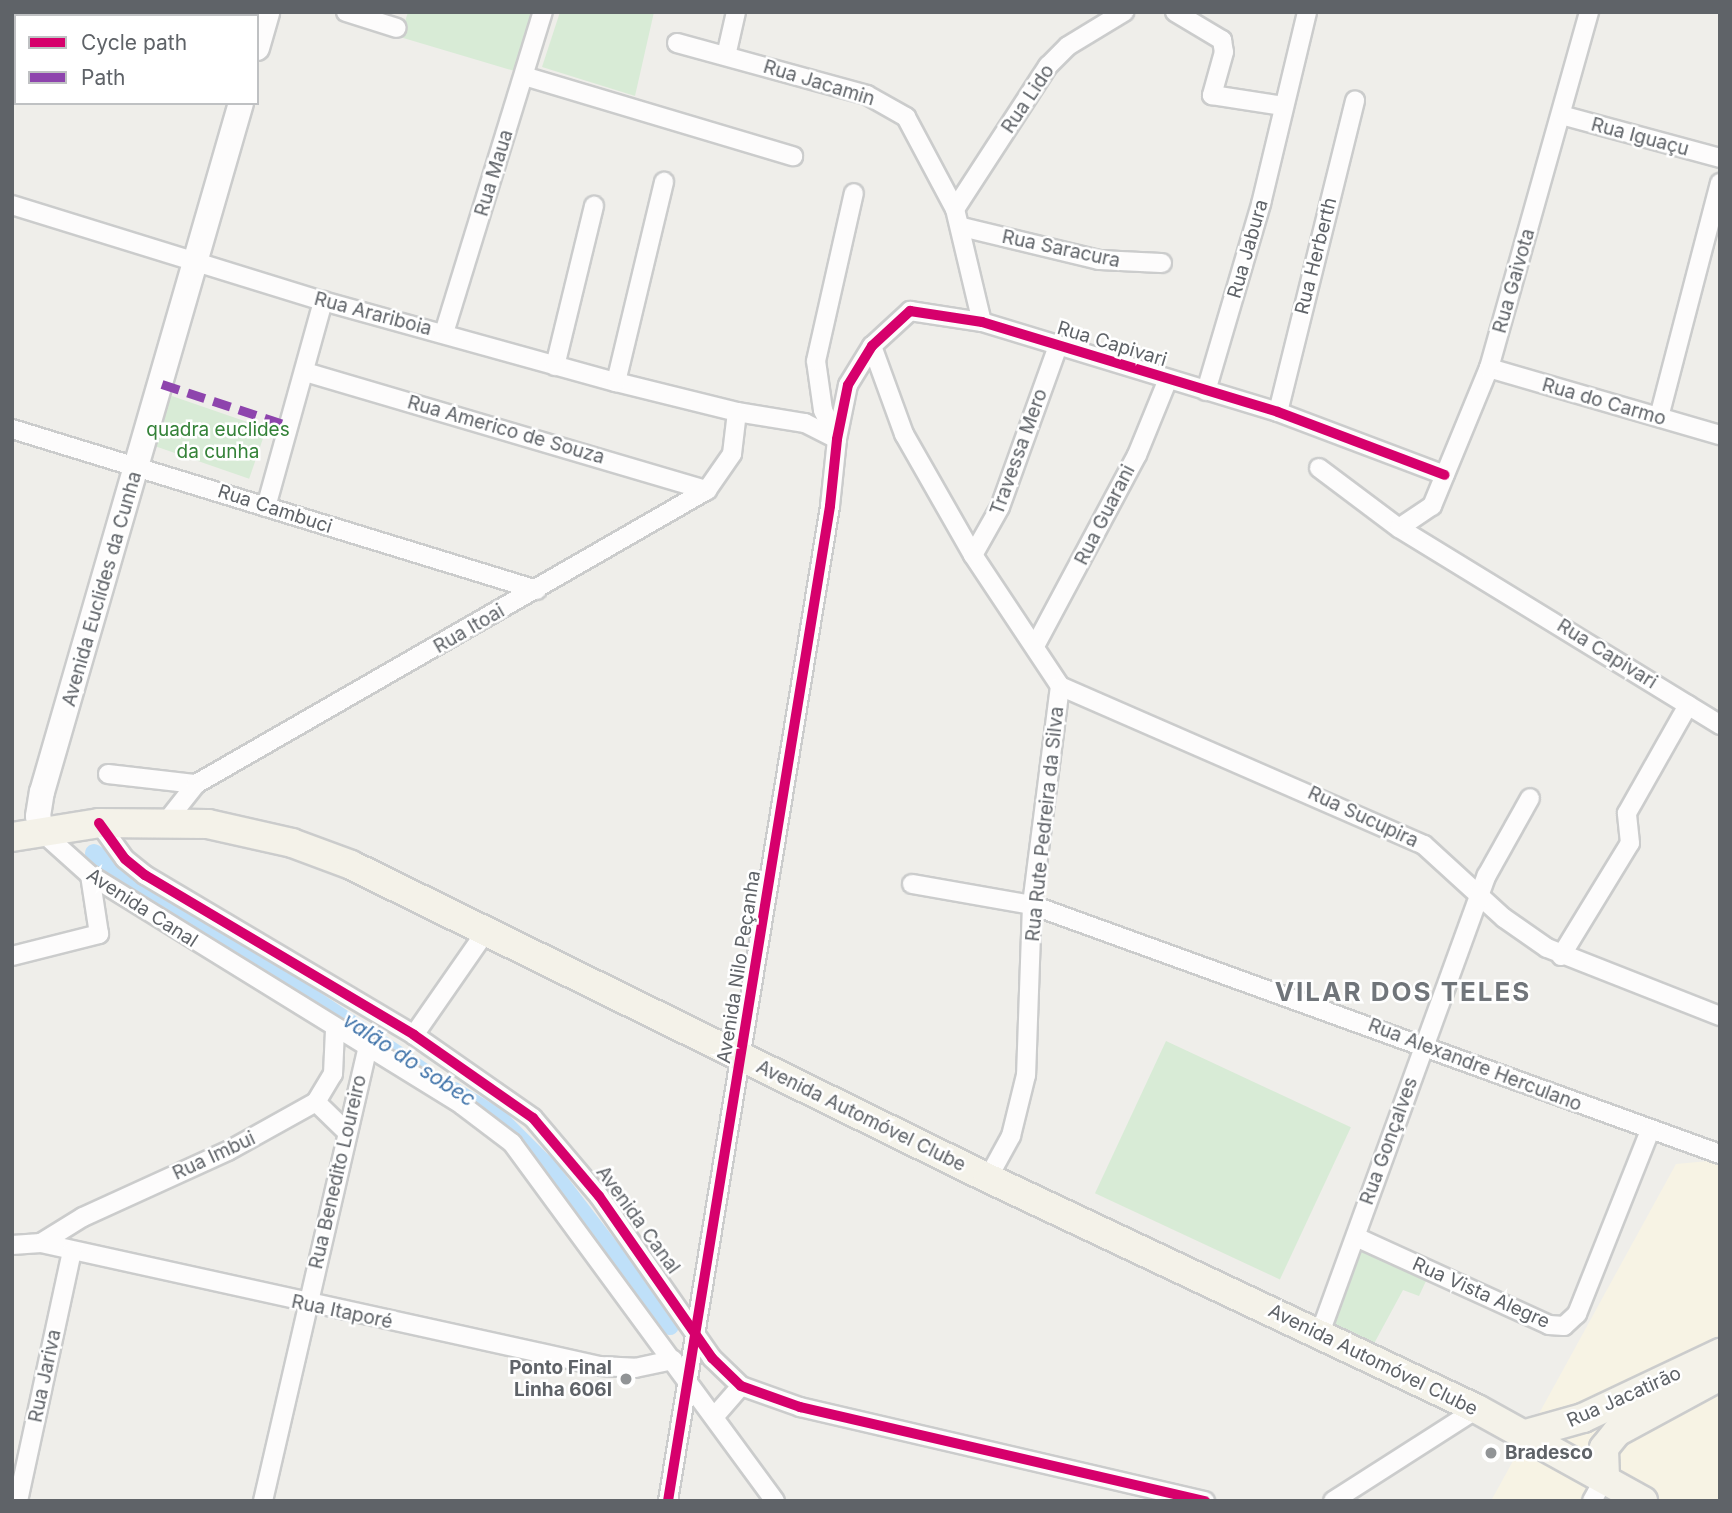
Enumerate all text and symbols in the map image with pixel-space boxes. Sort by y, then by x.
legend [14,14,259,105]
text: Cycle path [81,30,187,55]
street label: Rua Jacamin [761,55,877,111]
street label: Rua Lido [997,60,1059,138]
text: Path [81,65,126,90]
street label: Rua Iguaçu [1589,113,1691,161]
street label: Rua Maua [470,127,518,219]
street label: Rua Herberth [1290,195,1342,317]
street label: Rua Jabura [1223,197,1273,301]
street label: Rua Saracura [1000,225,1122,273]
street label: Rua Gaivota [1488,226,1540,336]
street label: Rua Arariboia [312,287,434,341]
street label: Rua Capivari [1054,316,1170,372]
street label: Rua do Carmo [1539,373,1669,431]
street label: Travessa Mero [986,386,1052,518]
street label: Rua Americo de Souza [405,391,607,469]
park label: quadra euclides da cunha [146,419,290,463]
street label: Rua Guarani [1070,461,1140,569]
street label: Avenida Euclides da Cunha [58,469,146,709]
street label: Rua Cambuci [215,480,335,538]
street label: Rua Itoai [430,600,508,658]
street label: Rua Capivari [1553,614,1661,694]
street label: Rua Rute Pedreira da Silva [1021,705,1069,943]
street label: Rua Sucupira [1304,782,1422,852]
street label: Avenida Canal [82,864,202,952]
street label: Avenida Nilo Peçanha [712,869,766,1065]
district label: VILAR DOS TELES [1277,976,1529,1008]
water label: valão do sobec [338,1008,480,1112]
street label: Rua Alexandre Herculano [1365,1014,1585,1116]
street label: Avenida Automóvel Clube [753,1055,969,1177]
street label: Rua Benedito Loureiro [305,1073,371,1271]
street label: Rua Gonçalves [1355,1074,1423,1208]
street label: Rua Imbui [169,1127,259,1185]
street label: Avenida Canal [591,1162,685,1278]
street label: Rua Vista Alegre [1409,1253,1553,1333]
street label: Rua Itaporé [289,1290,395,1334]
street label: Avenida Automóvel Clube [1265,1299,1481,1421]
street label: Rua Jariva [24,1328,66,1424]
place label: Ponto Final Linha 606I [509,1357,612,1401]
street label: Rua Jacatirão [1563,1362,1685,1432]
marker: Ponto Final Linha 606I [618,1371,634,1387]
place label: Bradesco [1505,1442,1593,1464]
marker: Bradesco [1483,1445,1499,1461]

